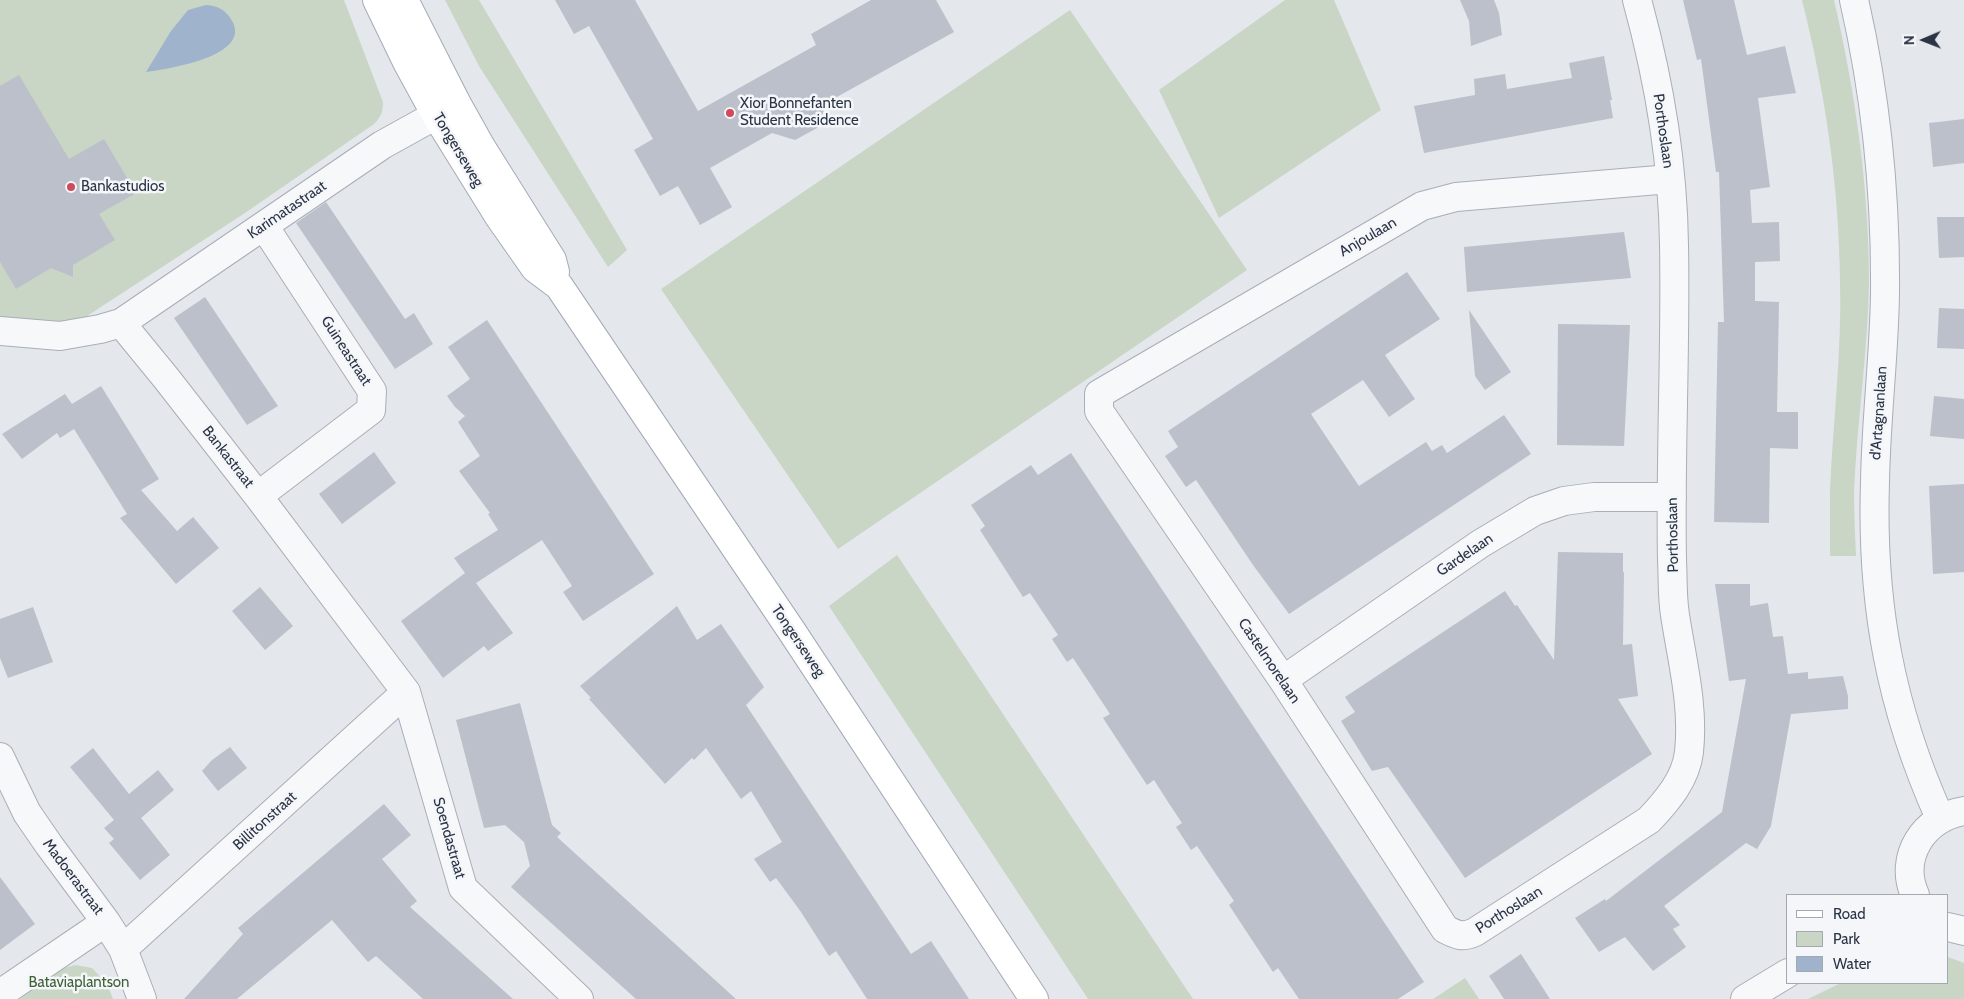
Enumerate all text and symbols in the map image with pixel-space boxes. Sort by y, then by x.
north arrow [1899,15,1949,65]
text: N [1900,35,1918,45]
street label: Porthoslaan [1649,92,1677,170]
place label: Xior Bonnefanten Student Residence [740,95,859,130]
marker: Xior Bonnefanten Student Residence [724,107,736,119]
street label: Tongerseweg [429,110,487,190]
street label: Karimatastraat [244,177,330,243]
place label: Bankastudios [81,178,164,196]
marker: Bankastudios [65,181,77,193]
street label: Anjoulaan [1336,213,1400,261]
street label: Guineastraat [317,313,375,389]
street label: d'Artagnanlaan [1867,365,1891,461]
street label: Bankastraat [198,422,258,492]
street label: Porthoslaan [1663,497,1683,573]
street label: Gardelaan [1433,530,1497,580]
street label: Tongerseweg [767,601,829,681]
street label: Castelmorelaan [1234,615,1304,707]
street label: Billitonstraat [230,788,300,854]
street label: Soendastraat [429,795,469,881]
street label: Madoerastraat [39,835,107,919]
street label: Porthoslaan [1472,882,1546,938]
legend [1786,894,1949,984]
text: Road [1833,905,1866,923]
text: Park [1833,930,1860,948]
text: Water [1833,955,1871,973]
park label: Bataviaplantson [28,974,130,992]

